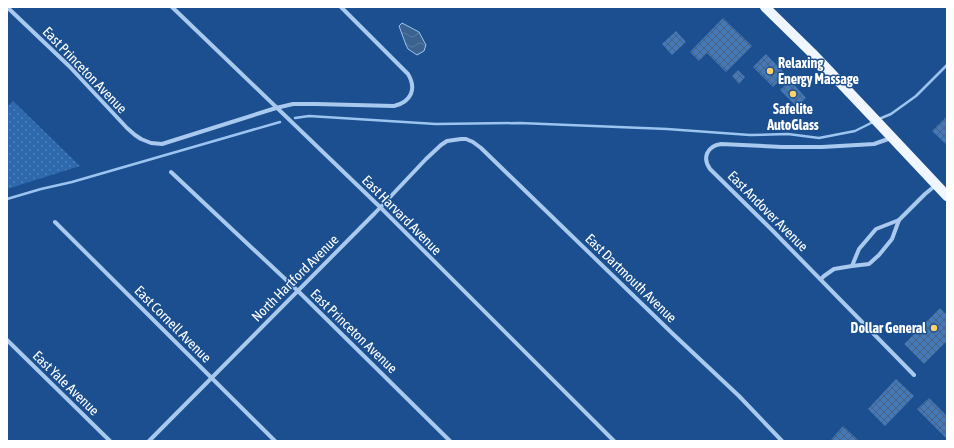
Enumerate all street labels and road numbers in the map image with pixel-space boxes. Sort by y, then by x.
street label: East Princeton Avenue [40,23,130,117]
street label: East Andover Avenue [725,168,811,254]
street label: East Harvard Avenue [359,172,445,258]
street label: East Dartmouth Avenue [582,230,680,326]
street label: North Hartford Avenue [248,231,342,325]
street label: East Cornell Avenue [131,282,215,366]
street label: East Princeton Avenue [307,286,401,376]
street label: East Yale Avenue [30,347,102,419]

